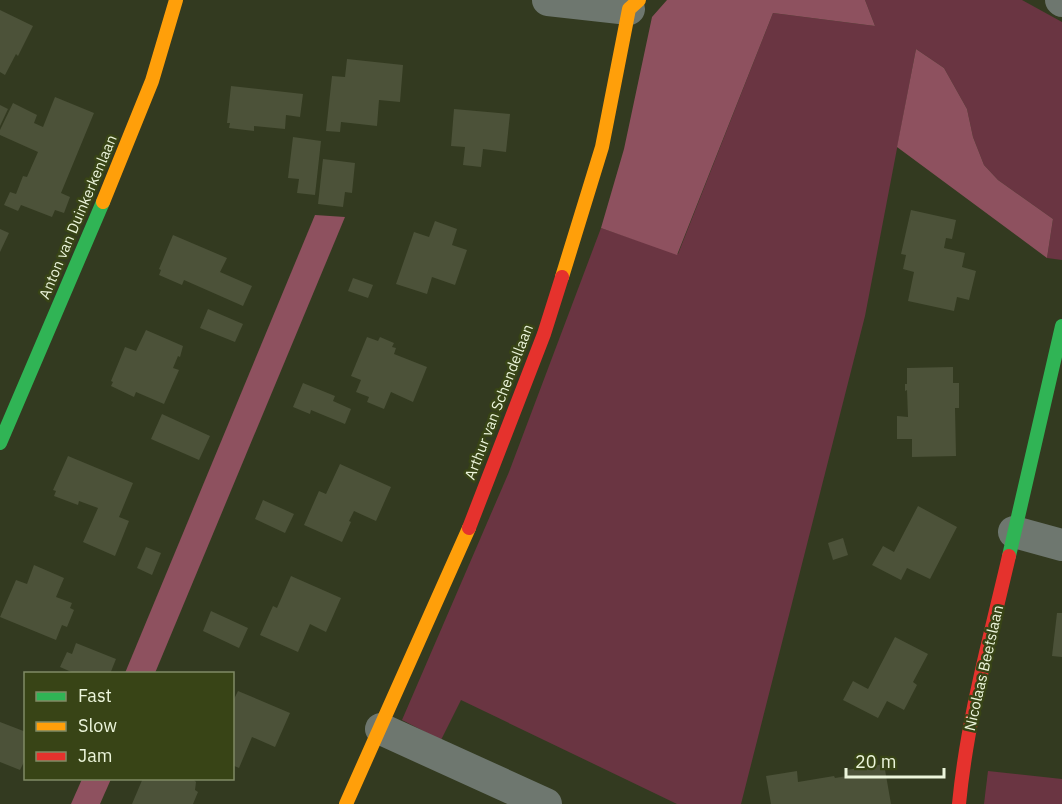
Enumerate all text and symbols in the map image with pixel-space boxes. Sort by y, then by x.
street label: Anton van Duinkerkenlaan [34,132,121,302]
street label: Arthur van Schendellaan [460,321,537,482]
street label: Nicolaas Beetslaan [960,603,1007,733]
legend [24,672,234,780]
text: Fast [78,684,112,707]
text: Slow [78,714,117,737]
scale bar [846,741,944,779]
text: Jam [78,744,113,767]
text: 20 m [855,750,897,773]

